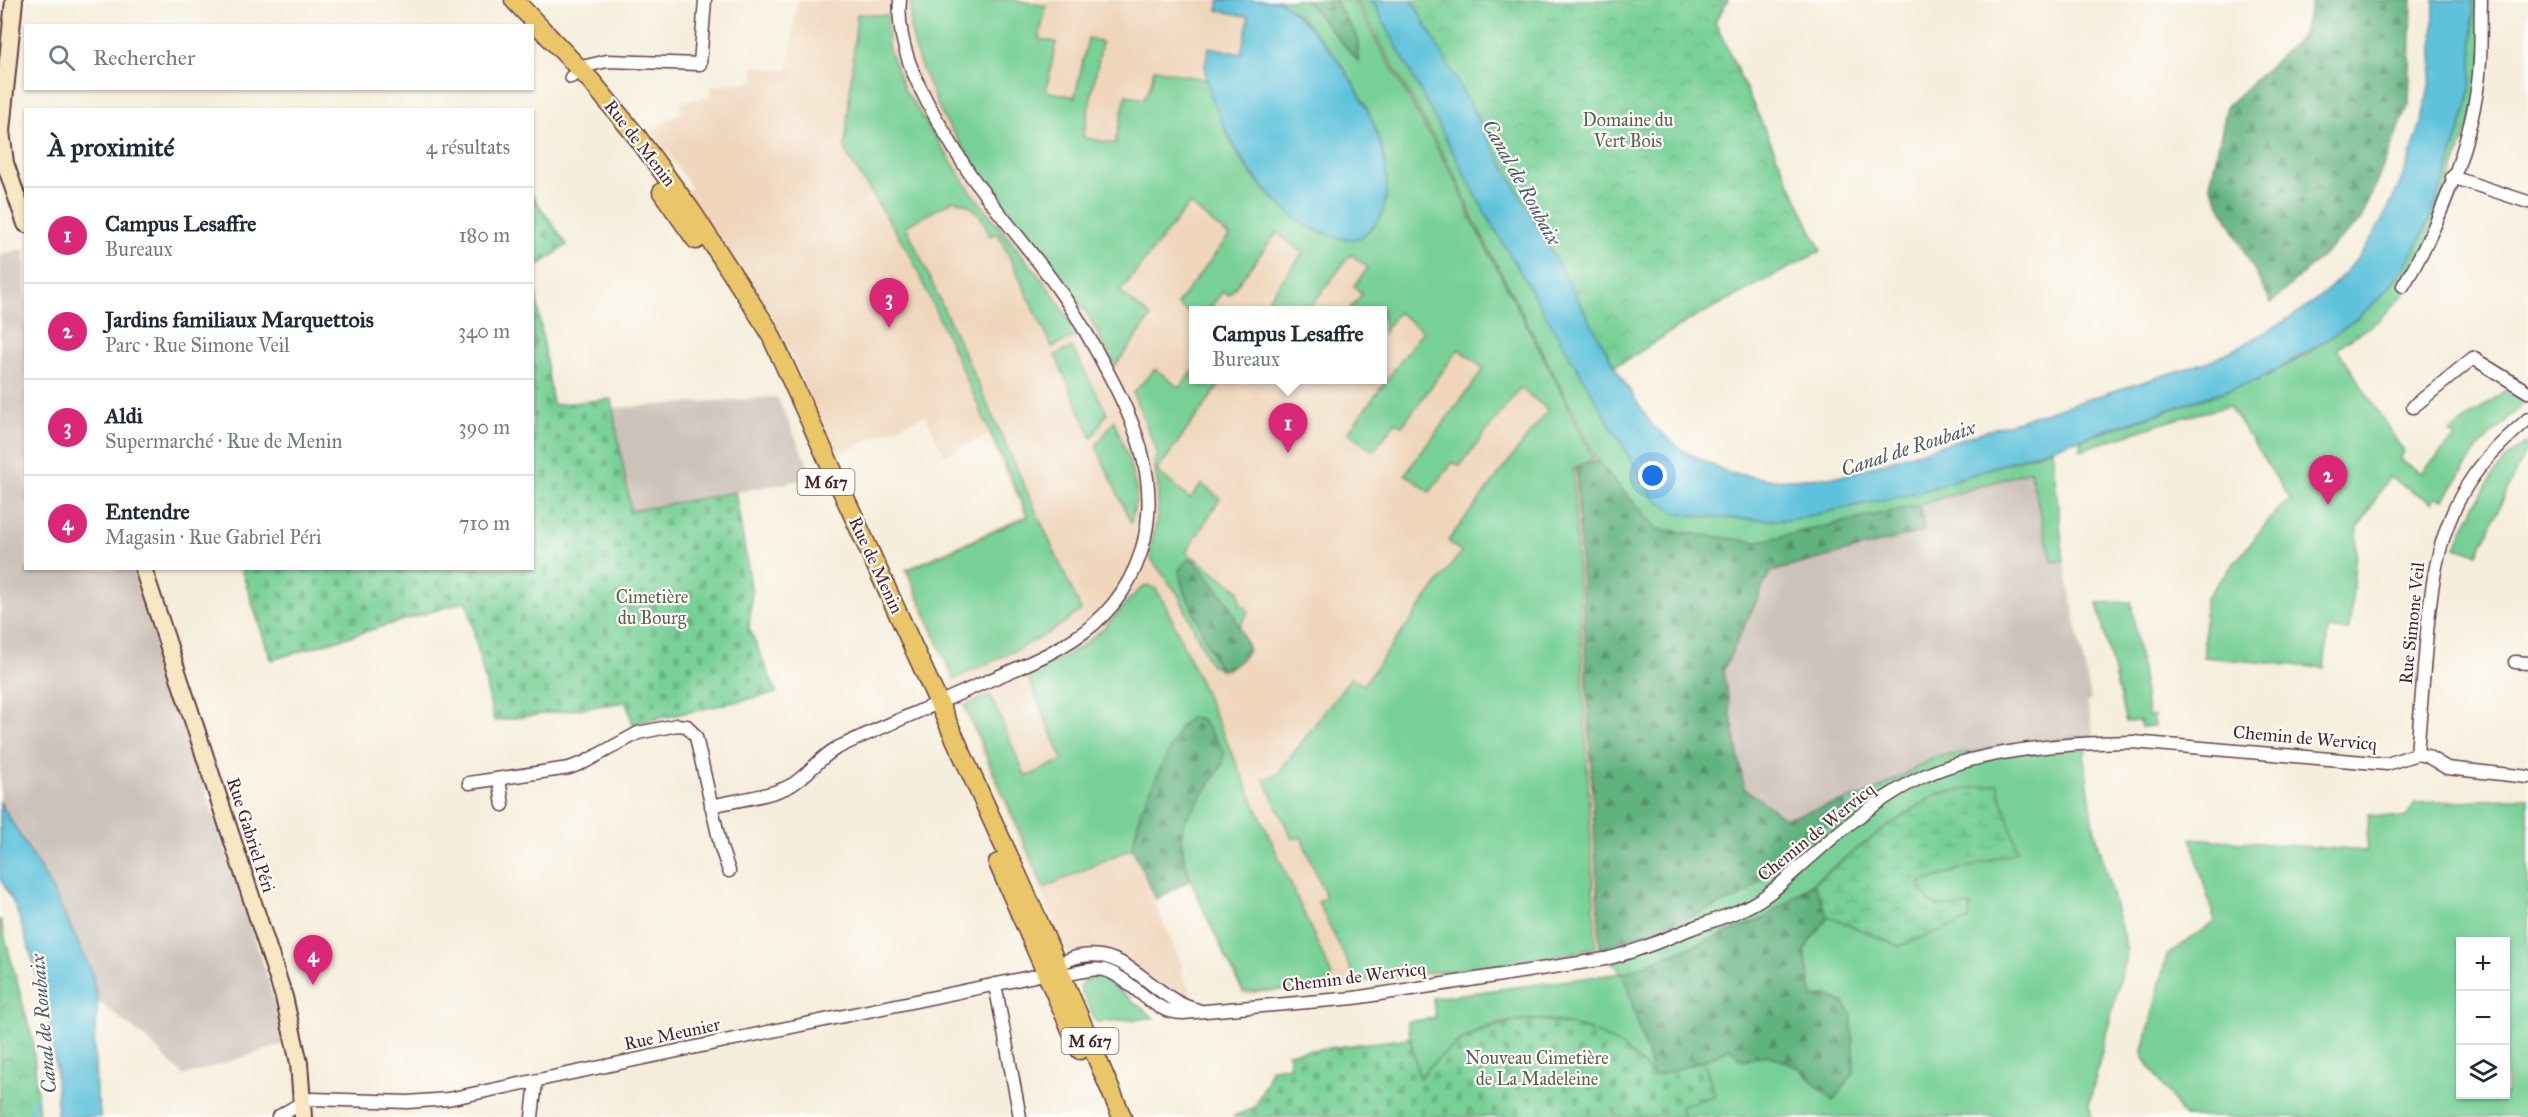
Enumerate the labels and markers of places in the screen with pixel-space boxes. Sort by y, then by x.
pin: 3 [870,278,908,328]
pin: 1 [1268,404,1308,453]
pin: 2 [2308,456,2348,505]
pin: 4 [294,936,332,985]

